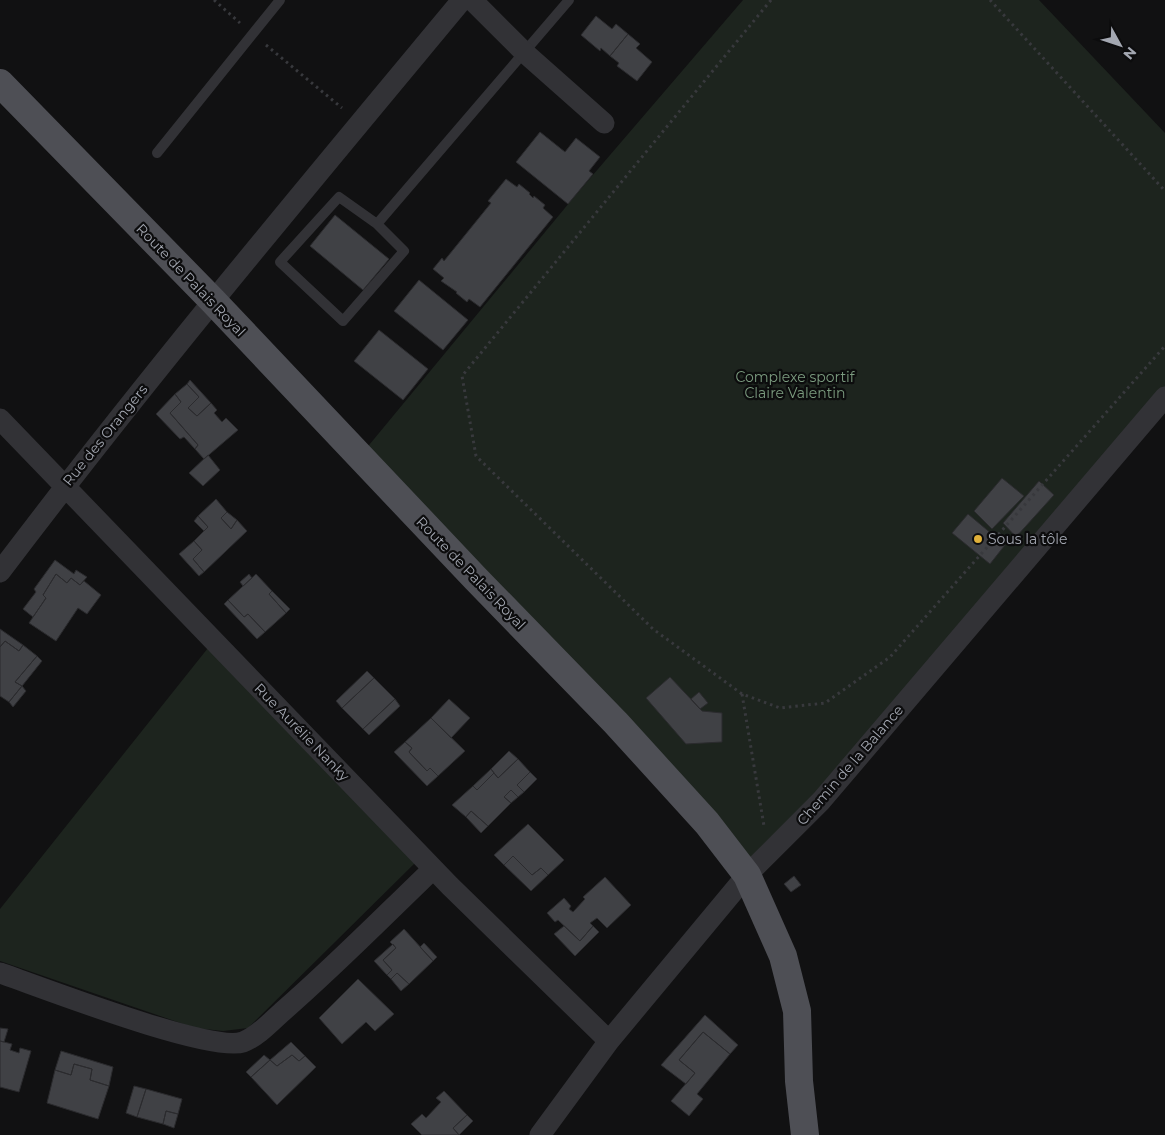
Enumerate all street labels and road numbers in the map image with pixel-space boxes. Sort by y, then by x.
street label: Route de Palais Royal [132,220,250,340]
street label: Rue des Orangers [59,381,151,489]
street label: Route de Palais Royal [412,513,530,633]
street label: Rue Aurélie Nanky [251,679,354,785]
street label: Chemin de la Balance [793,701,907,829]

